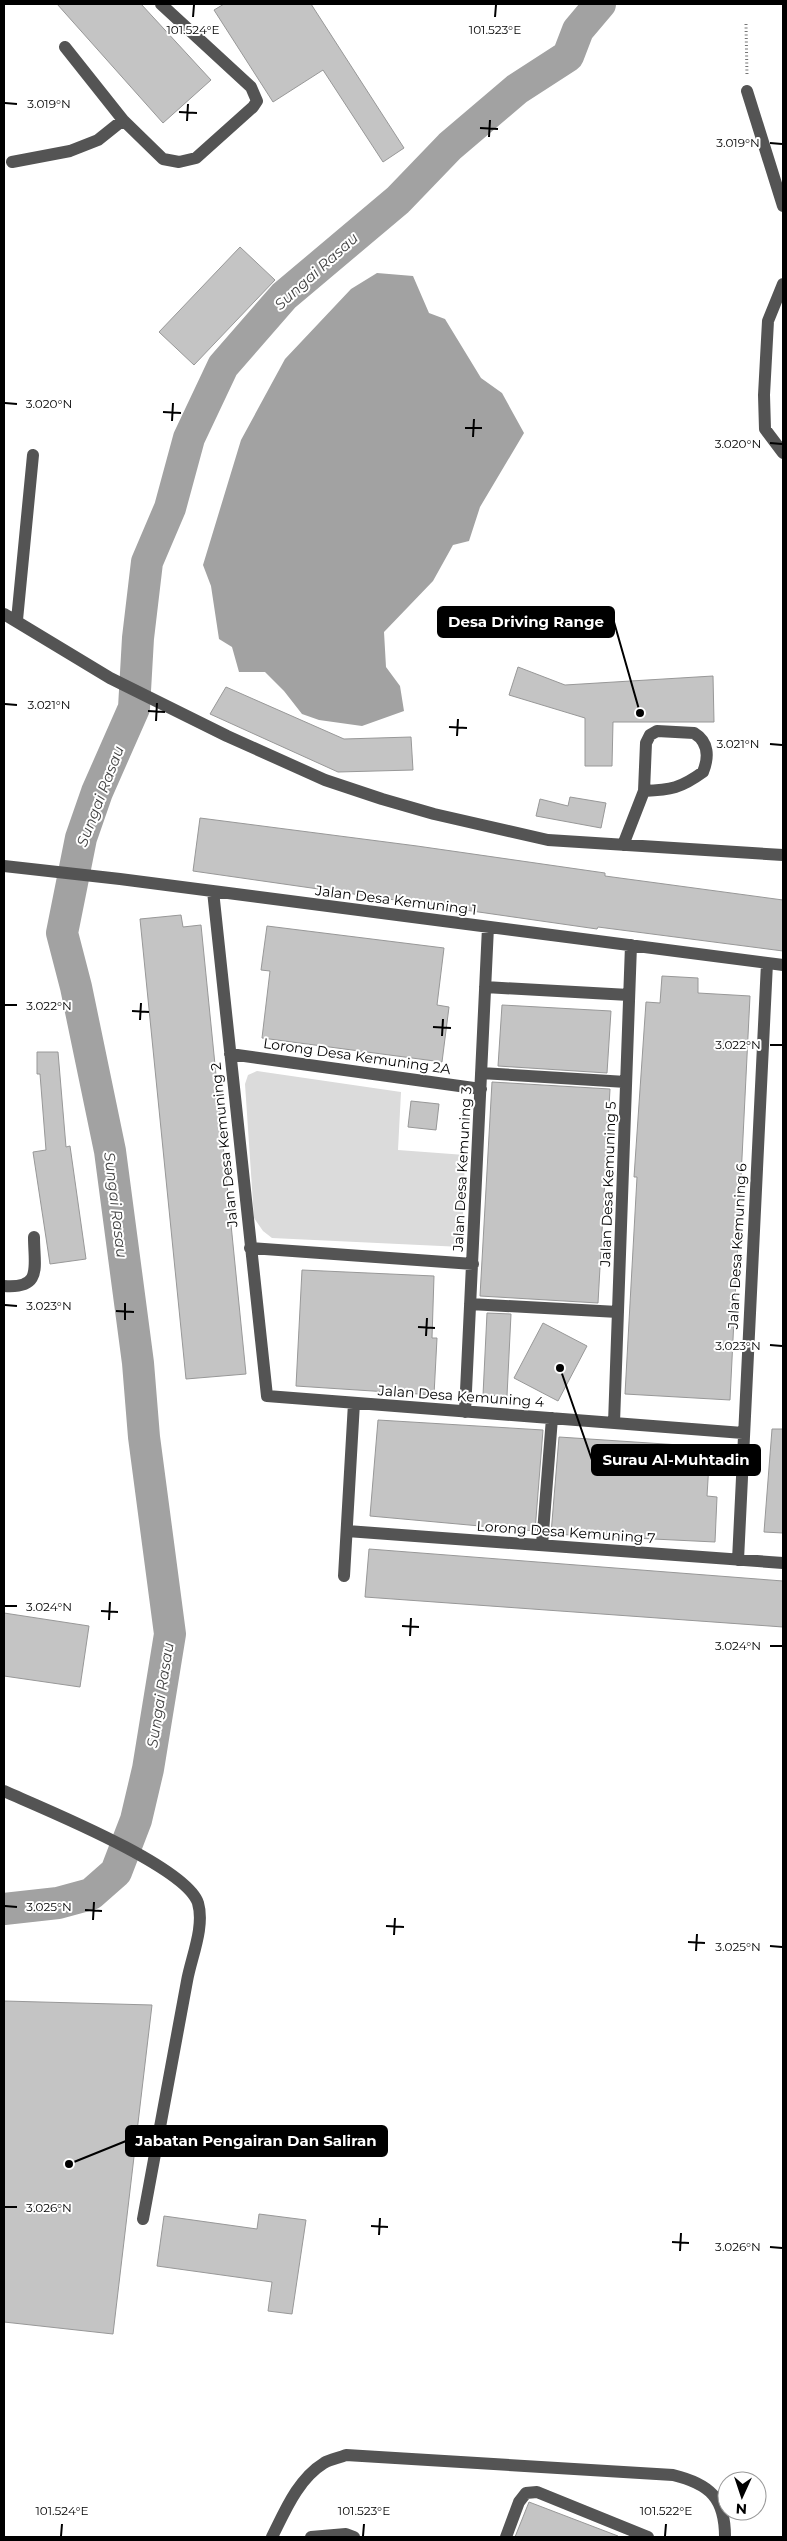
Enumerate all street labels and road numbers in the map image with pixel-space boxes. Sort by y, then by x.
street label: Jalan Desa Kemuning 1 [313,881,478,919]
street label: Lorong Desa Kemuning 2A [262,1034,453,1078]
street label: Jalan Desa Kemuning 2 [206,1062,242,1229]
street label: Jalan Desa Kemuning 3 [449,1086,475,1253]
street label: Jalan Desa Kemuning 5 [596,1101,620,1268]
street label: Jalan Desa Kemuning 6 [724,1162,750,1330]
street label: Jalan Desa Kemuning 4 [376,1381,546,1411]
street label: Lorong Desa Kemuning 7 [476,1517,656,1547]

